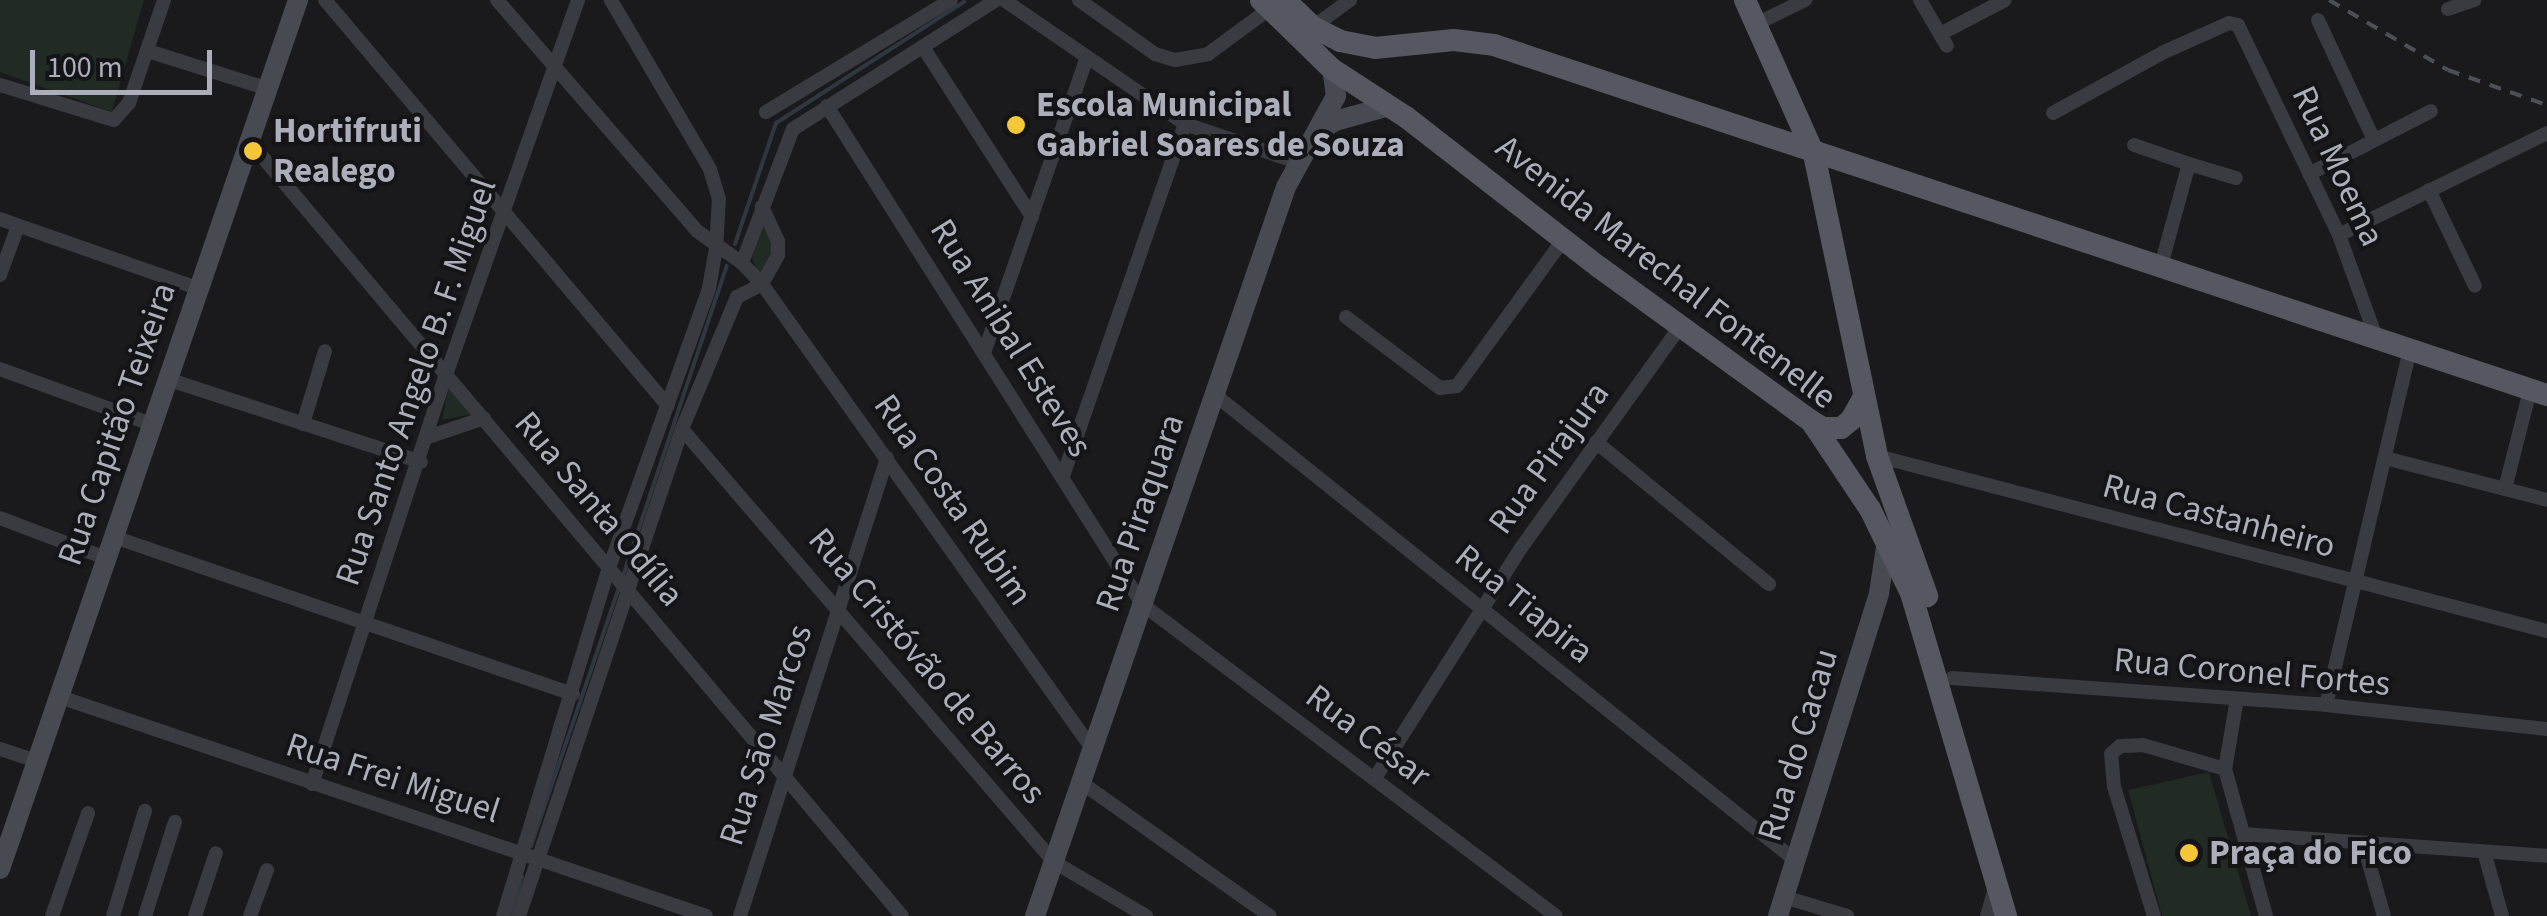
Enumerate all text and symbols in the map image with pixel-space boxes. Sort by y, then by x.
scale bar [35,30,218,92]
text: 100 m [47,46,123,89]
street label: Rua Moema [2283,79,2393,253]
place label: Escola Municipal Gabriel Soares de Souza [1036,84,1405,166]
place label: Hortifruti Realego [273,110,422,192]
marker: Escola Municipal Gabriel Soares de Souza [1005,114,1027,136]
street label: Avenida Marechal Fontenelle [1487,126,1845,418]
marker: Hortifruti Realego [242,140,264,162]
street label: Rua Santo Angelo B. F. Miguel [327,173,505,591]
street label: Rua Anibal Esteves [921,211,1101,465]
street label: Rua Capitão Teixeira [49,277,185,571]
street label: Rua Pirajura [1480,374,1618,542]
street label: Rua Costa Rubim [865,386,1041,614]
street label: Rua Santa Odília [505,403,693,615]
street label: Rua Piraquara [1087,409,1193,617]
street label: Rua Castanheiro [2098,465,2340,567]
street label: Rua Cristóvão de Barros [799,519,1055,813]
street label: Rua Tiapira [1446,536,1602,672]
street label: Rua Sāo Marcos [711,619,821,851]
street label: Rua Coronel Fortes [2112,639,2392,705]
street label: Rua do Cacau [1749,644,1847,846]
street label: Rua César [1297,675,1439,797]
street label: Rua Frei Miguel [281,724,505,832]
place label: Praça do Fico [2209,832,2412,874]
marker: Praça do Fico [2178,842,2200,864]

